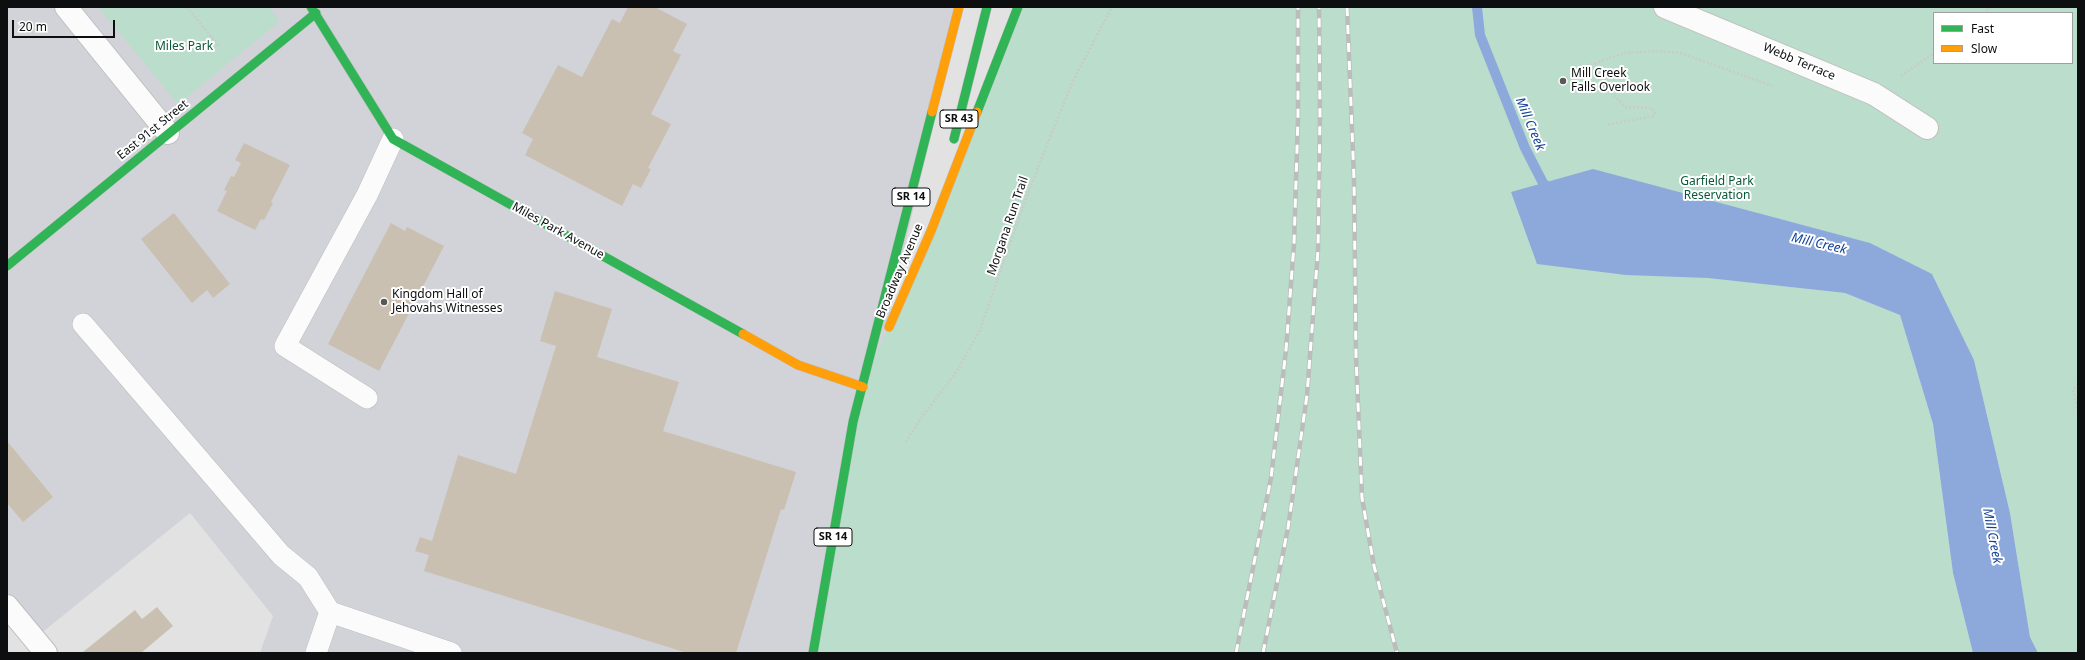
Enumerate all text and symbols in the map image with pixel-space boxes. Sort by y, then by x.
scale bar [14,12,117,38]
legend [1933,12,2073,64]
text: 20 m [19,18,47,35]
text: Fast [1971,20,1994,37]
park label: Miles Park [155,40,213,54]
street label: Webb Terrace [1761,40,1837,84]
text: Slow [1971,40,1997,57]
place label: Mill Creek Falls Overlook [1571,67,1650,95]
marker: Mill Creek Falls Overlook [1558,76,1568,86]
water label: Mill Creek [1512,95,1548,153]
street label: East 91st Street [115,97,191,163]
road number: SR 43 [940,110,978,128]
street label: Morgana Run Trail [984,175,1032,277]
park label: Garfield Park Reservation [1680,175,1754,203]
road number: SR 14 [892,188,930,206]
street label: Miles Park Avenue [509,200,607,262]
street label: Broadway Avenue [874,222,926,320]
water label: Mill Creek [1790,230,1848,258]
place label: Kingdom Hall of Jehovahs Witnesses [392,288,502,316]
marker: Kingdom Hall of Jehovahs Witnesses [379,297,389,307]
water label: Mill Creek [1979,507,2005,565]
road number: SR 14 [814,528,852,546]

